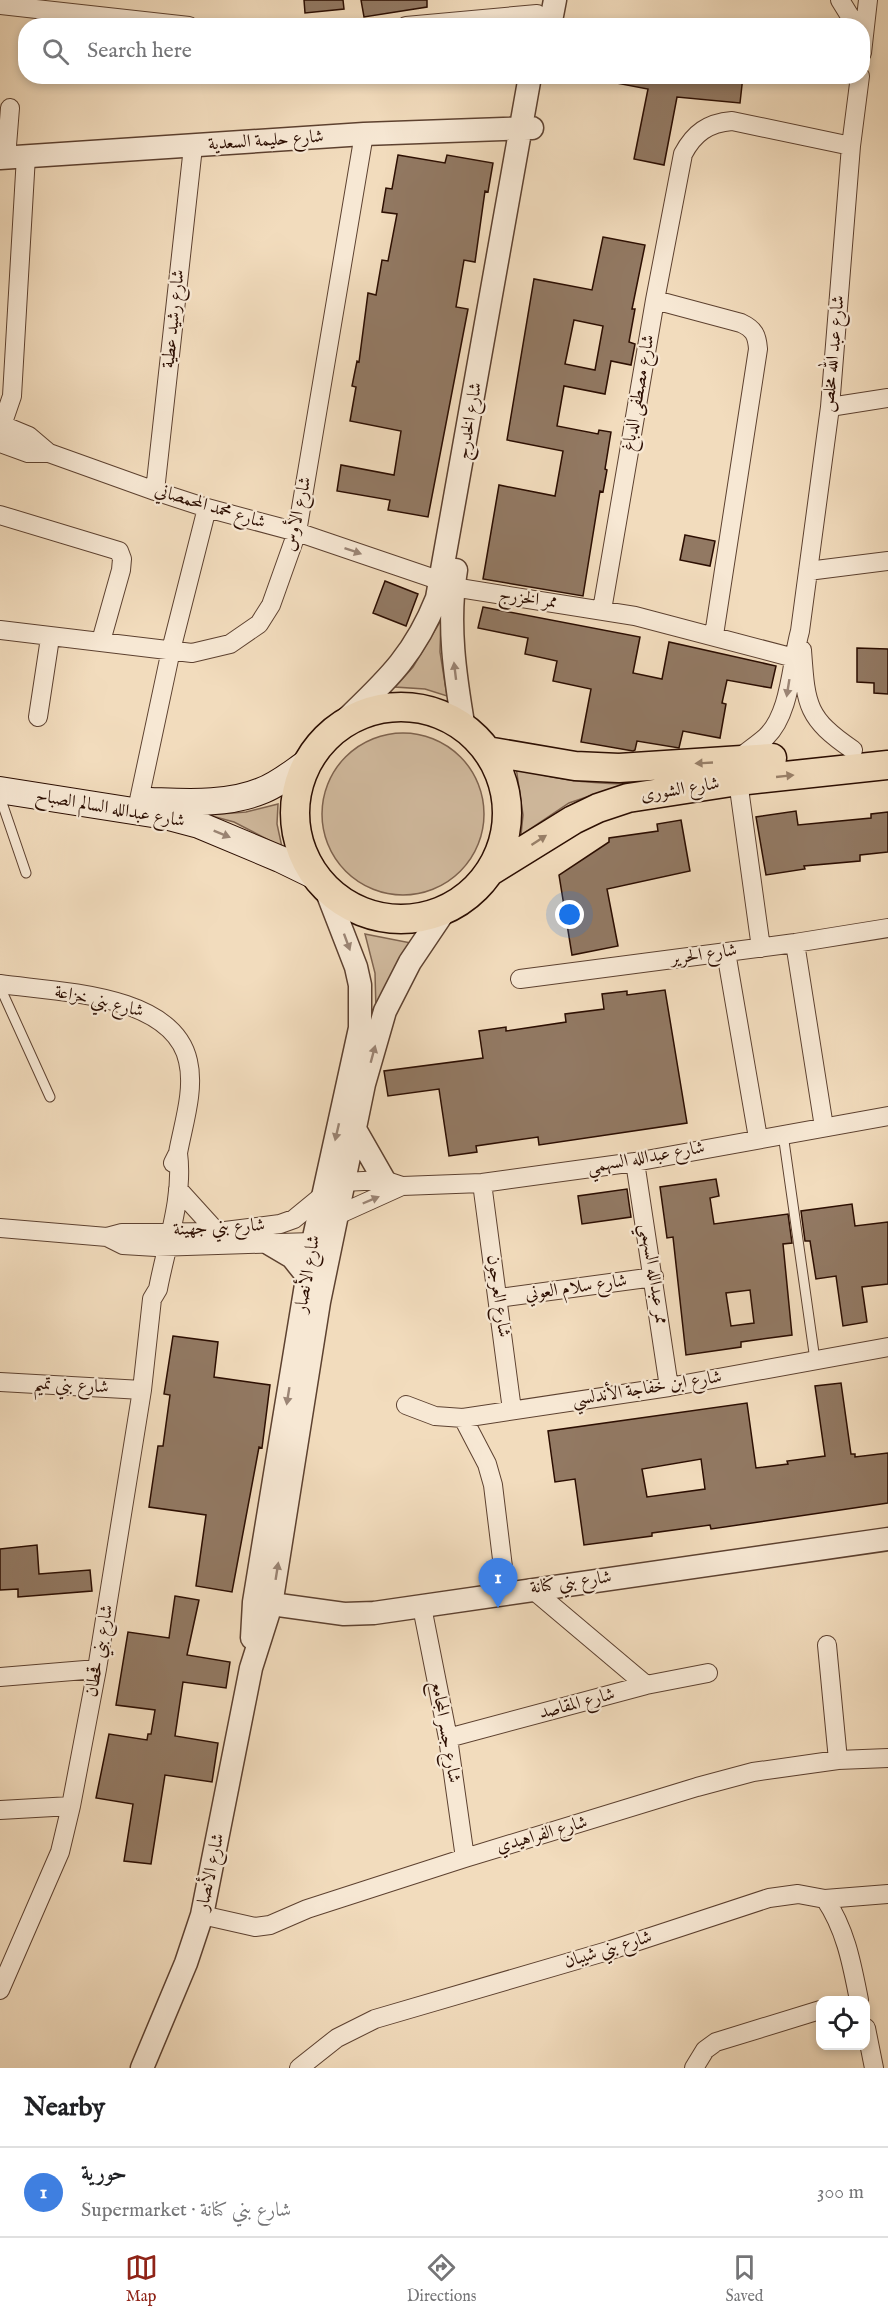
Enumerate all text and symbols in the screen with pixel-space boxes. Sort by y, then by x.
search box [18,18,870,84]
icon: search [39,35,72,68]
text: Search here [87,37,192,65]
street label: شارع حليمة السعدية [207,125,325,159]
street label: شارع رشيد عطية [157,269,193,370]
street label: شارع عبد الله مخلص [813,294,853,414]
street label: شارع مصطفى الدباغ [617,333,663,453]
street label: شارع الخدرج [452,381,491,462]
street label: شارع الأوس [275,474,320,554]
street label: شارع محمد المحمصاني [151,479,268,537]
one-way arrow [344,547,362,556]
street label: ممر الخزرج [497,584,559,617]
one-way arrow [450,662,460,681]
one-way arrow [783,678,792,697]
one-way arrow [695,758,714,767]
one-way arrow [776,771,795,781]
street label: شارع الشورى [639,772,721,810]
street label: شارع عبدالله السالم الصباح [33,785,187,836]
one-way arrow [213,829,231,839]
one-way arrow [530,835,547,846]
your location [555,900,584,929]
one-way arrow [342,933,352,951]
street label: شارع الحرير [667,939,739,973]
street label: شارع بني خزاعة [51,981,146,1026]
one-way arrow [369,1045,378,1063]
one-way arrow [332,1123,342,1141]
street label: شارع عبدالله السهمي [586,1136,707,1184]
one-way arrow [362,1195,380,1204]
street label: شارع بني جهينة [173,1214,266,1245]
street label: ممر عبدالله السهمي [630,1222,672,1327]
street label: شارع الأنصار [287,1233,328,1317]
street label: شارع العرجون [479,1253,515,1339]
street label: شارع سلام العوني [523,1269,629,1310]
street label: شارع ابن خفاجة الأندلسي [570,1363,724,1416]
street label: شارع بني تميم [32,1373,109,1404]
one-way arrow [283,1387,292,1406]
pin: 1 [478,1558,518,1608]
one-way arrow [272,1561,281,1580]
street label: شارع بني كنانة [529,1566,614,1603]
street label: شارع بني قحطان [81,1603,122,1700]
street label: شارع جسر المجامع [422,1679,465,1785]
street label: شارع المقاصد [537,1683,618,1727]
street label: شارع الفراهيدي [494,1811,591,1861]
street label: شارع الأنصار [188,1831,232,1915]
street label: شارع بني شيبان [561,1926,656,1977]
map controls [816,1996,870,2050]
button: locate [816,1996,870,2050]
text: Nearby [24,2091,105,2124]
text: حورية [81,2160,127,2188]
text: 1 [40,2180,47,2205]
text: 300 m [817,2180,864,2205]
text: Supermarket · شارع بني كنانة [81,2198,291,2223]
tab: Map [125,2251,158,2307]
tab: Directions [407,2251,476,2307]
tab: Saved [726,2251,763,2307]

